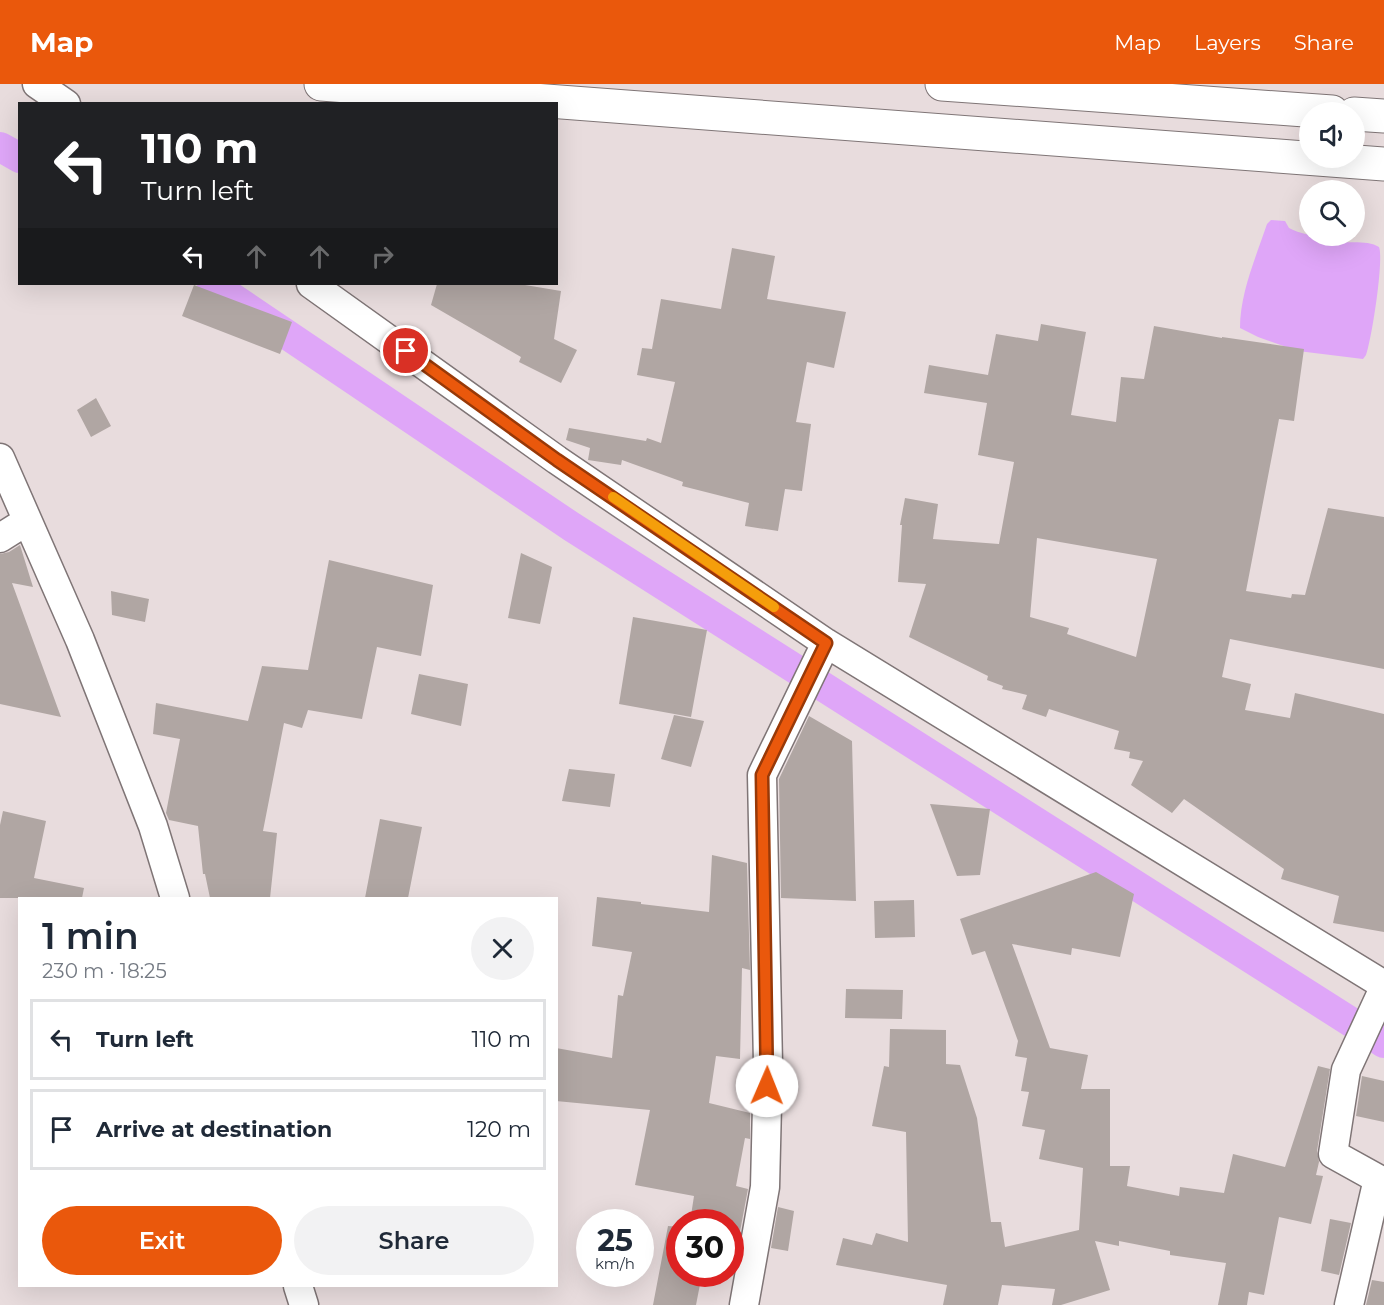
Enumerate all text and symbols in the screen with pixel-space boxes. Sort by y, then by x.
text: Map [30,25,93,59]
text: Map [1114,30,1161,55]
text: Layers [1194,30,1261,55]
text: Share [1294,30,1354,55]
map controls [1299,102,1365,246]
button: sound [1299,102,1365,168]
text: 110 m [141,122,258,174]
icon: left [42,126,120,204]
text: Turn left [141,174,254,207]
button: search [1299,180,1365,246]
icon: left [177,240,210,273]
icon: ahead [240,240,273,273]
icon: ahead [303,240,336,273]
icon: right [366,240,399,273]
pin [380,325,431,376]
icon: arrive [389,334,422,367]
text: 1 min [42,914,139,958]
button: close [471,917,534,980]
text: 230 m · 18:25 [42,959,167,983]
icon: left [45,1023,78,1056]
text: Turn left [96,1026,194,1053]
text: 110 m [471,1026,531,1053]
position arrow [735,1054,799,1118]
icon: arrive [45,1113,78,1146]
text: Arrive at destination [96,1116,332,1143]
text: 120 m [467,1116,531,1143]
button: Exit [42,1206,282,1275]
button: Share [294,1206,534,1275]
speed limit sign: 30 [666,1209,744,1287]
text: 25 [597,1222,633,1259]
text: km/h [595,1254,635,1273]

